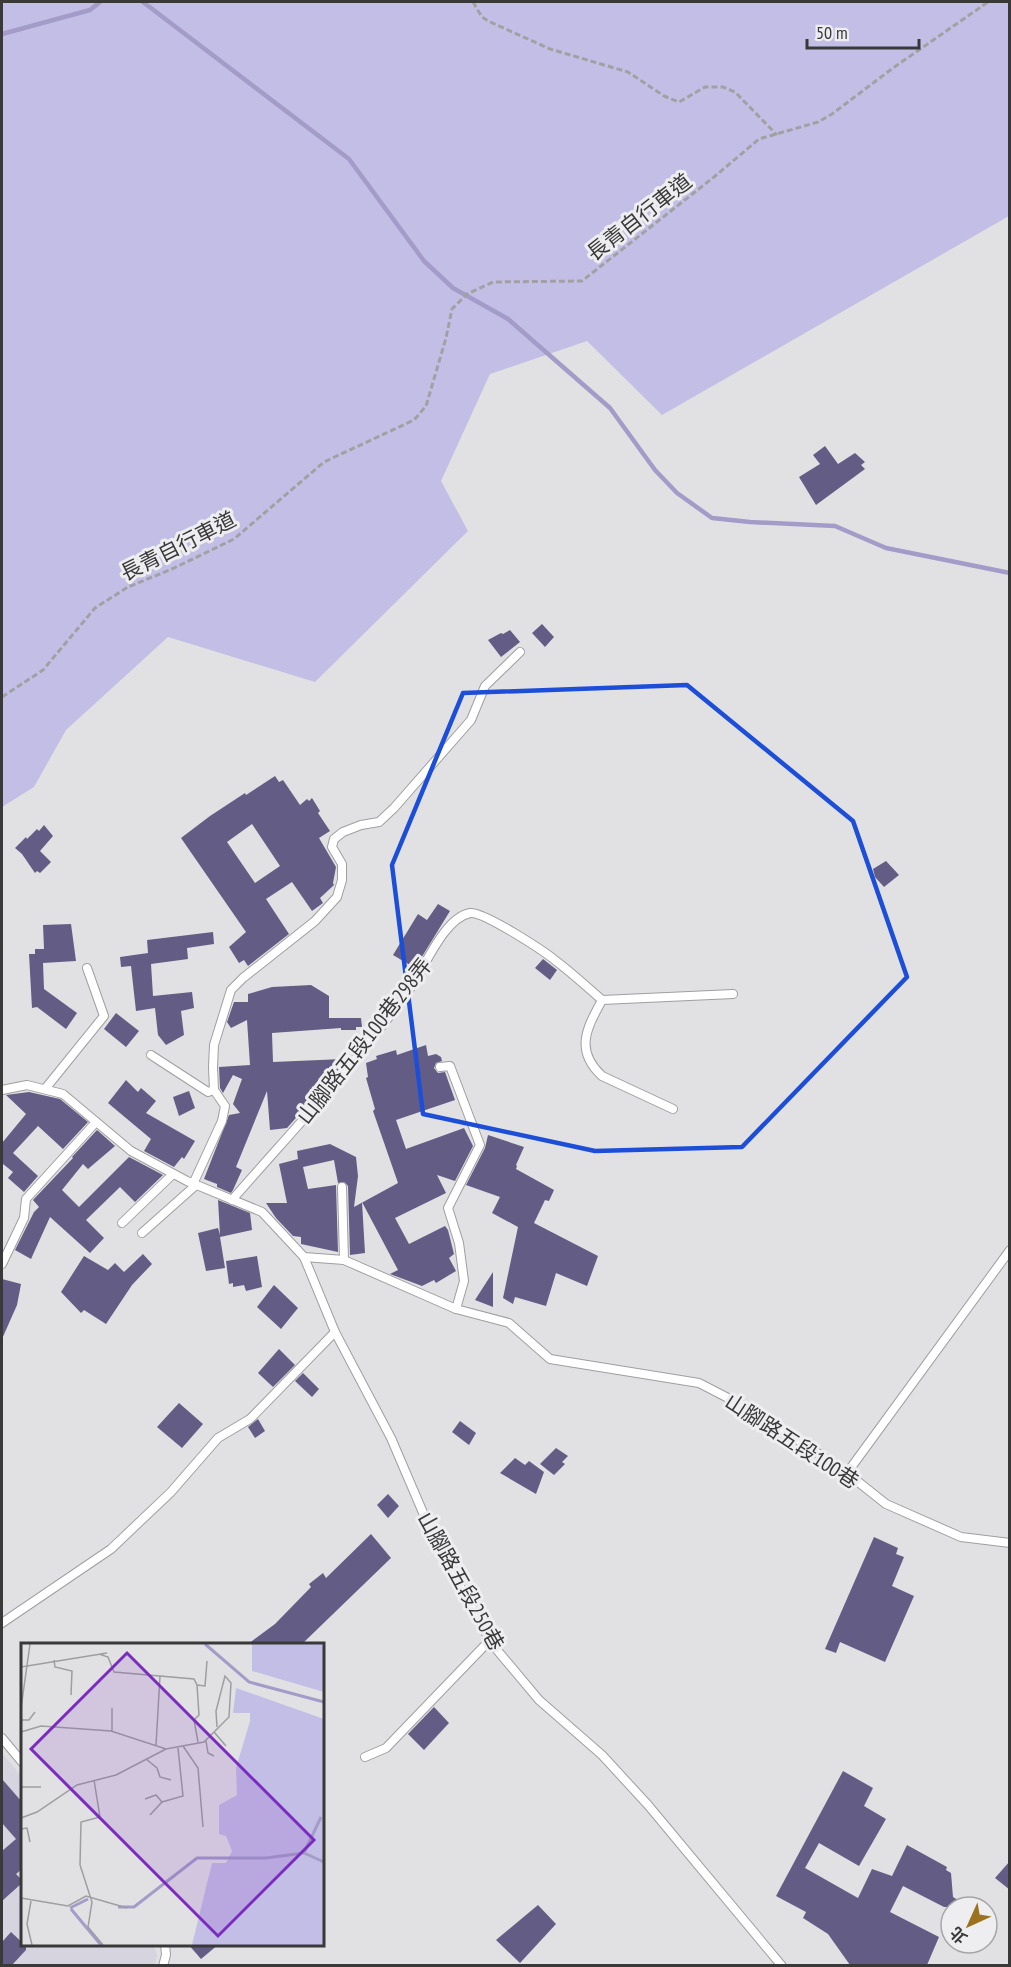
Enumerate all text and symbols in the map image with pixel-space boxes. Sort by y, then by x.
scale bar [807,12,920,50]
text: 50 m [816,21,848,44]
street label: 長青自行車道 [581,168,697,266]
street label: 長青自行車道 [116,505,240,587]
street label: 山腳路五段100巷298弄 [291,952,437,1130]
street label: 山腳路五段100巷 [720,1388,864,1494]
street label: 山腳路五段250巷 [412,1507,510,1655]
inset map [21,1643,324,1946]
north arrow [939,1895,999,1955]
text: 北 [946,1923,971,1948]

